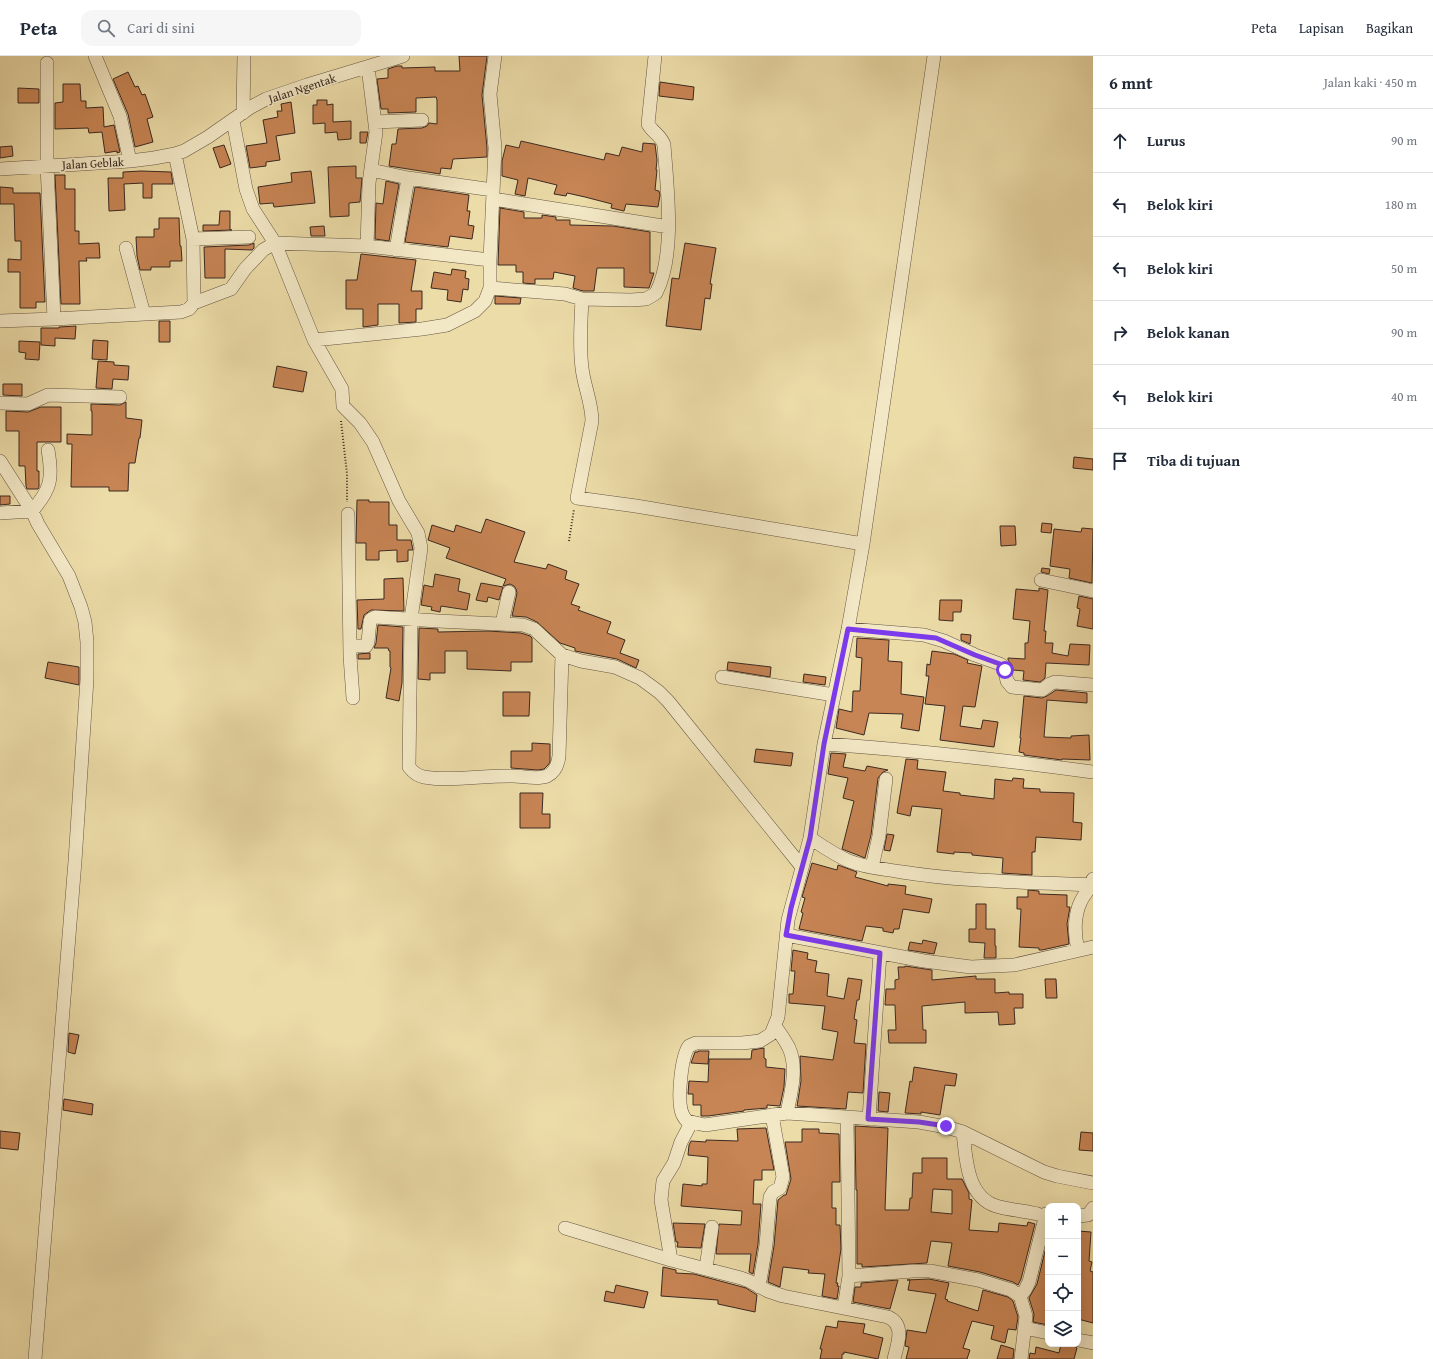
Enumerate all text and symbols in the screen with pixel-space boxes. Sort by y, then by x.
search box [81,10,361,46]
text: Peta [20,14,57,42]
icon: search [95,17,117,39]
text: Cari di sini [127,17,195,38]
text: Peta [1251,18,1277,38]
text: Lapisan [1299,18,1344,38]
text: Bagikan [1366,18,1413,38]
street label: Jalan Ngentak [264,69,339,108]
text: 6 mnt [1109,70,1153,95]
text: Jalan kaki · 450 m [1324,73,1417,92]
icon: ahead [1109,130,1131,152]
text: Lurus [1147,130,1185,151]
text: 90 m [1391,131,1417,150]
street label: Jalan Geblak [60,153,125,173]
icon: left [1109,194,1131,216]
text: Belok kiri [1147,194,1213,215]
text: 180 m [1385,195,1417,214]
icon: left [1109,258,1131,280]
text: Belok kiri [1147,258,1213,279]
text: 50 m [1391,259,1417,278]
icon: right [1109,322,1131,344]
text: Belok kanan [1147,322,1230,343]
text: 90 m [1391,323,1417,342]
icon: left [1109,386,1131,408]
text: Belok kiri [1147,386,1213,407]
text: 40 m [1391,387,1417,406]
icon: arrive [1109,450,1131,472]
text: Tiba di tujuan [1147,450,1240,471]
route start [996,661,1014,679]
route end [937,1117,955,1135]
map controls [1045,1203,1081,1347]
button: + [1045,1203,1081,1239]
button: − [1045,1239,1081,1275]
button: locate [1045,1275,1081,1311]
button: layers [1045,1311,1081,1347]

